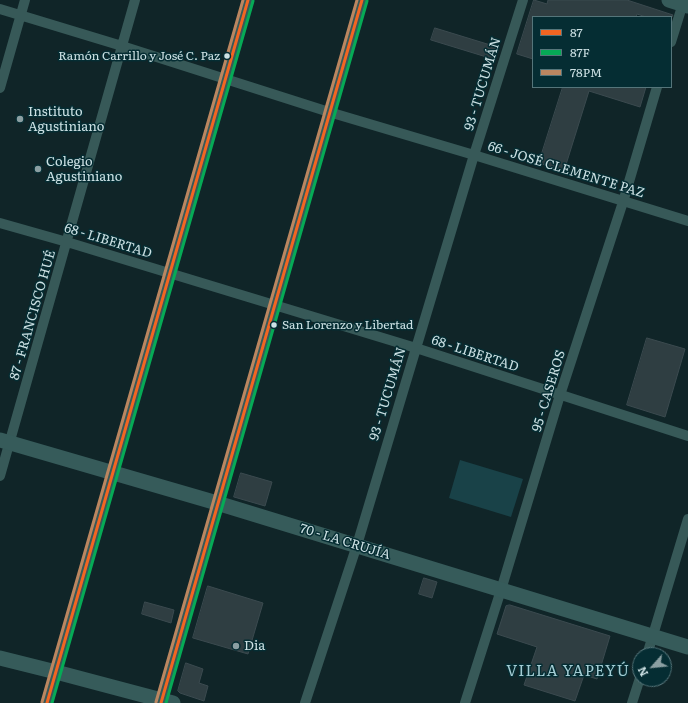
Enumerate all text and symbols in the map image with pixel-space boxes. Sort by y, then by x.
legend [532,16,672,88]
text: 87 [570,23,583,41]
street label: 93 - TUCUMÁN [461,35,505,133]
text: 87F [570,43,590,61]
place label: Ramón Carrillo y José C. Paz [58,49,220,63]
marker: Ramón Carrillo y José C. Paz [222,51,232,61]
text: 78PM [570,63,602,81]
place label: Instituto Agustiniano [28,104,104,135]
marker: Instituto Agustiniano [15,114,25,124]
street label: 66 - JOSÉ CLEMENTE PAZ [486,139,646,201]
place label: Colegio Agustiniano [46,154,122,185]
marker: Colegio Agustiniano [33,164,43,174]
street label: 68 - LIBERTAD [62,220,154,262]
street label: 87 - FRANCISCO HUÉ [7,248,59,382]
place label: San Lorenzo y Libertad [282,318,413,332]
marker: San Lorenzo y Libertad [269,320,279,330]
street label: 68 - LIBERTAD [430,333,520,375]
street label: 93 - TUCUMÁN [366,345,410,443]
street label: 95 - CASEROS [529,348,569,434]
street label: 70 - LA CRUJÍA [298,521,392,563]
place label: Dia [244,638,265,654]
marker: Dia [231,641,241,651]
north arrow [632,647,672,687]
district label: VILLA YAPEYÚ [506,663,630,681]
text: N [633,664,651,680]

